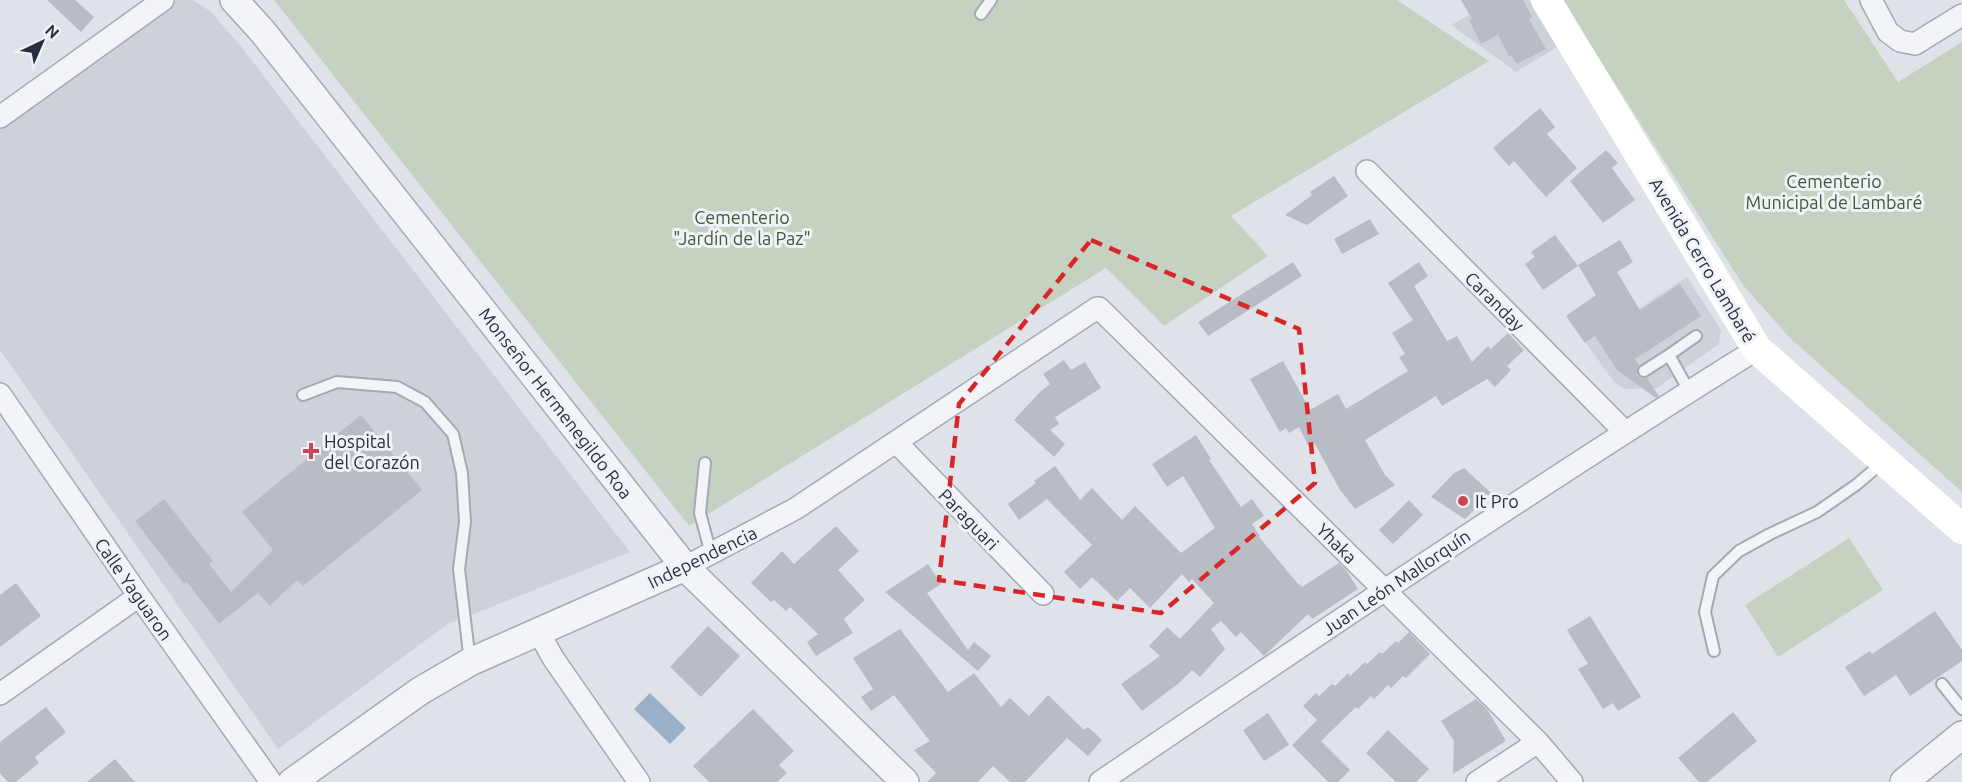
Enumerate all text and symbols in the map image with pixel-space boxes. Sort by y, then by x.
north arrow [12,12,72,72]
text: N [42,21,63,42]
park label: Cementerio Municipal de Lambaré [1745,171,1923,212]
street label: Avenida Cerro Lambaré [1646,174,1760,346]
park label: Cementerio "Jardín de la Paz" [673,207,811,248]
street label: Caranday [1461,267,1529,335]
street label: Monseñor Hermenegildo Roa [475,304,637,502]
place label: Hospital del Corazón [324,431,420,472]
marker: Hospital del Corazón [302,442,320,460]
street label: Paraguari [935,484,1003,554]
place label: It Pro [1475,491,1519,511]
marker: It Pro [1456,494,1470,508]
street label: Yhaka [1313,519,1361,567]
street label: Independencia [644,522,760,592]
street label: Juan León Mallorquín [1318,525,1474,639]
street label: Calle Yaguaron [91,534,177,644]

